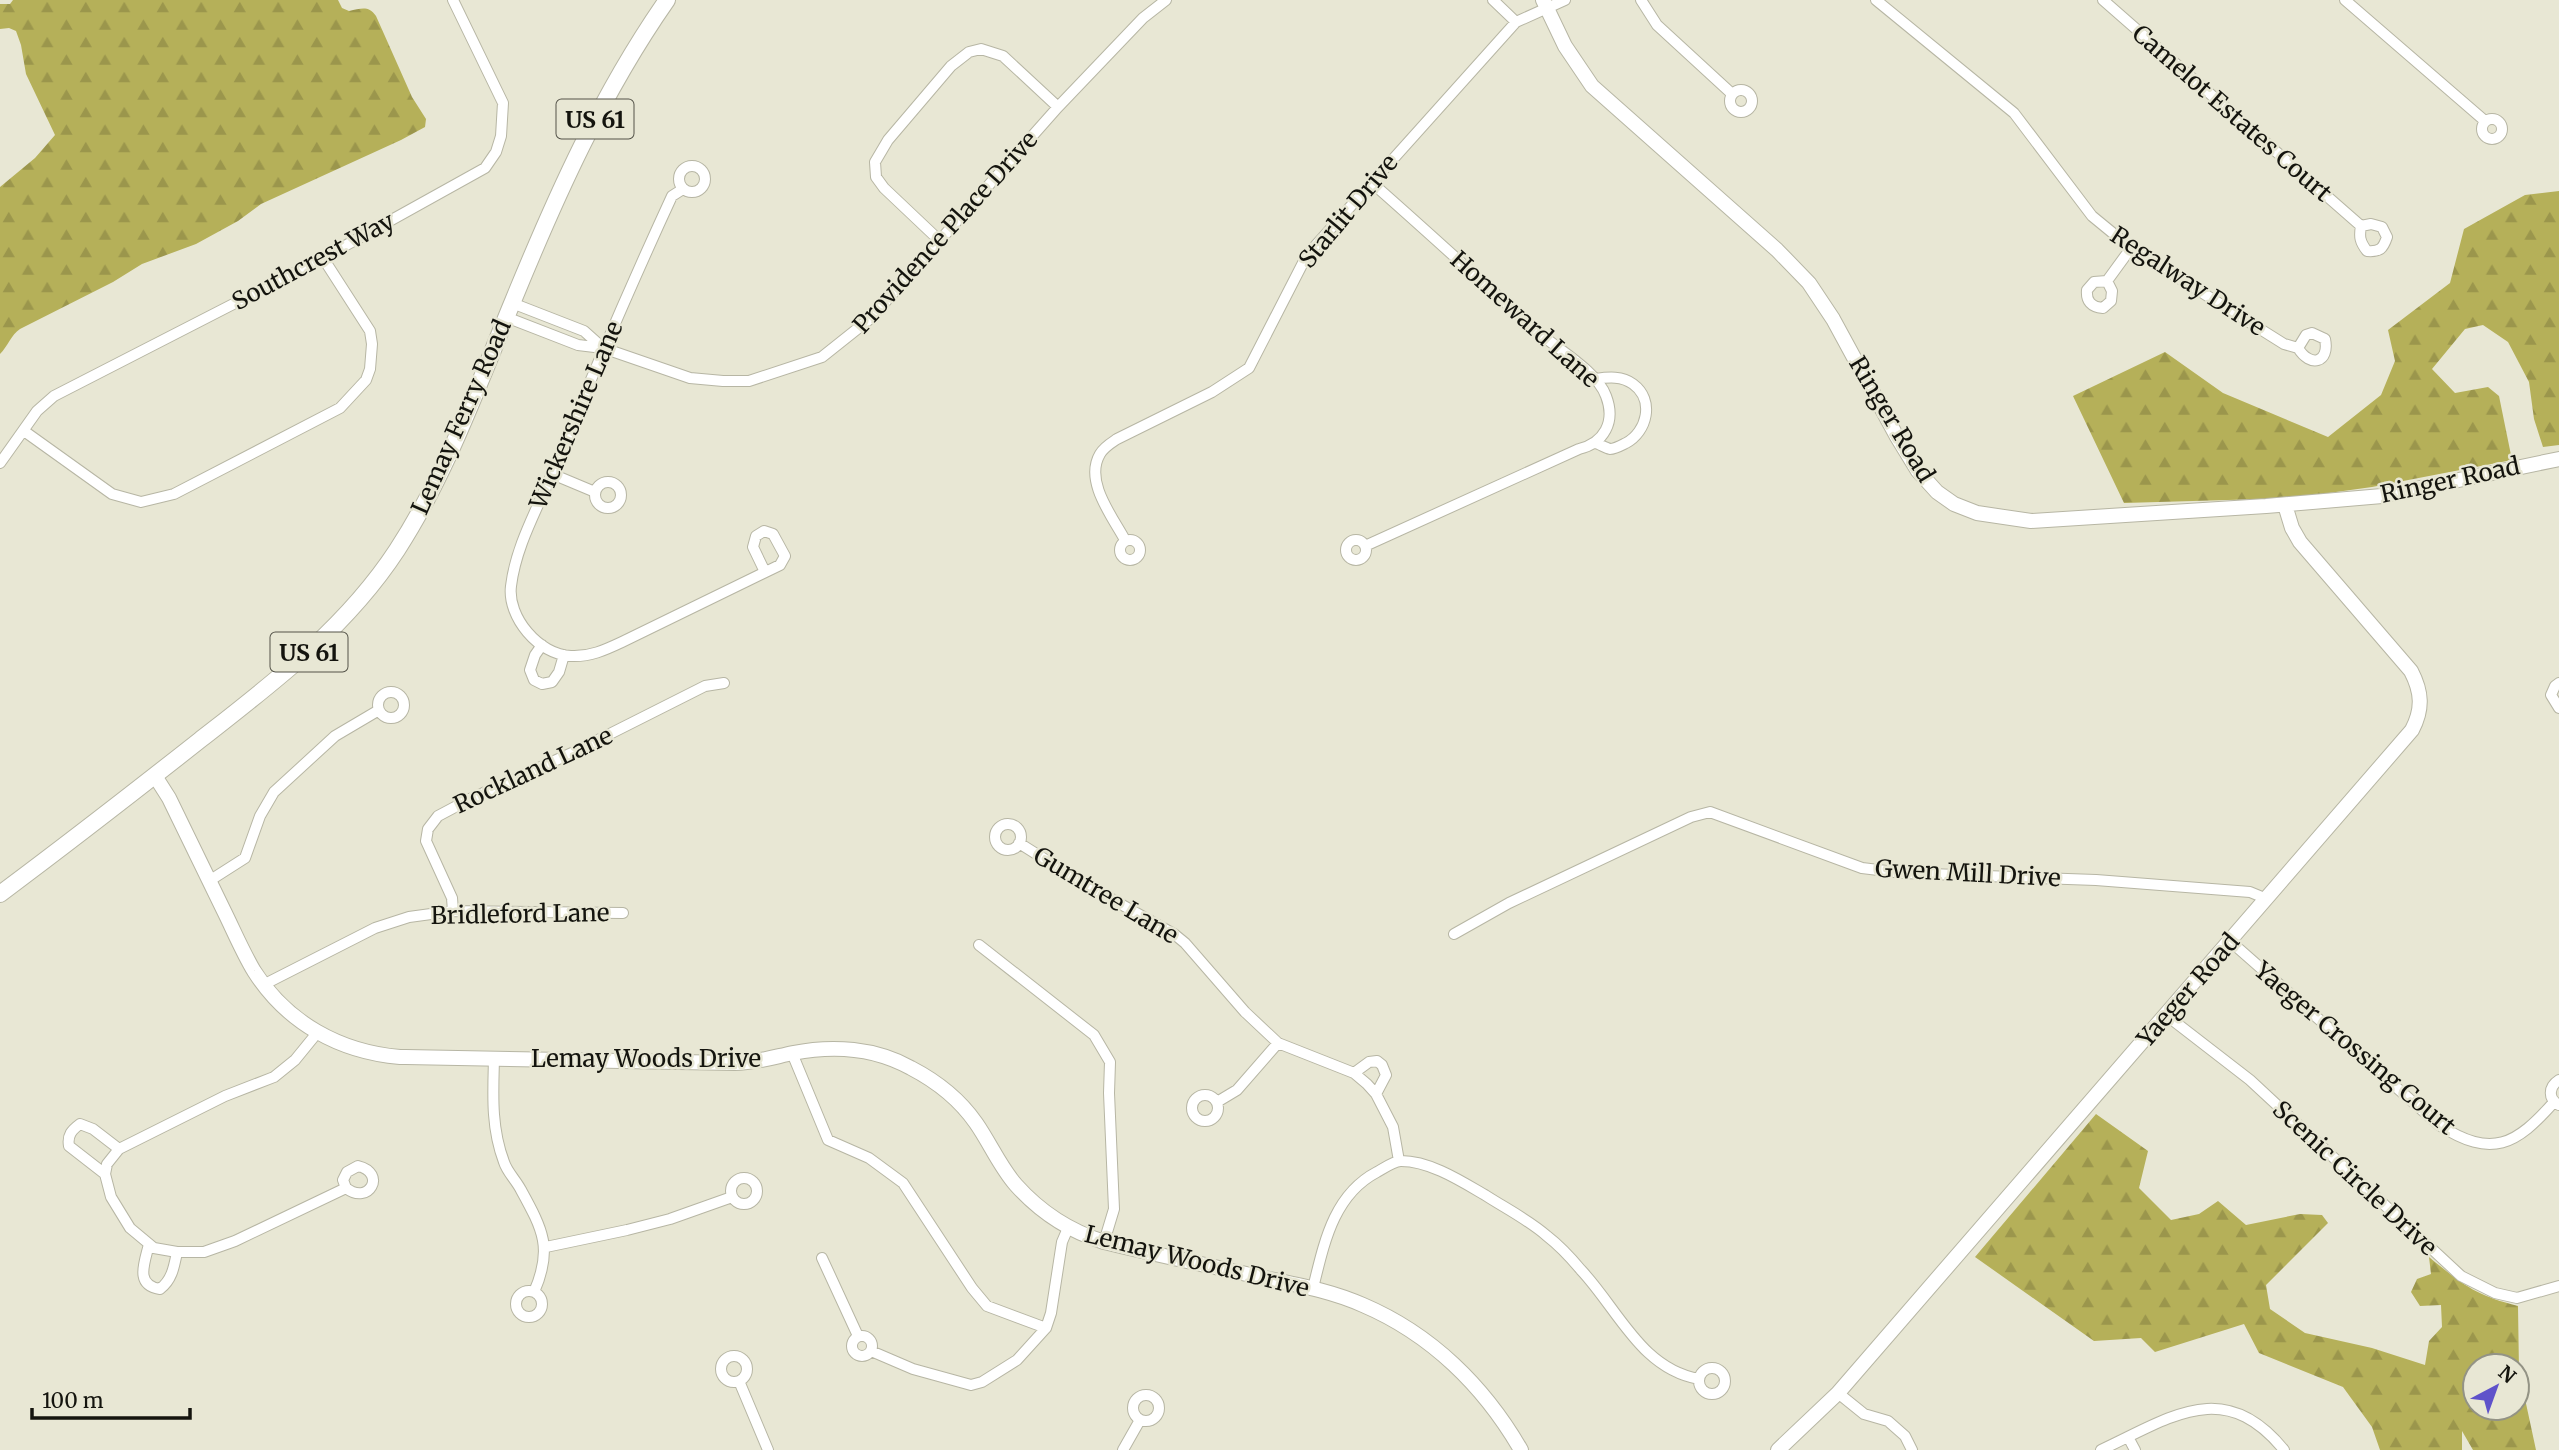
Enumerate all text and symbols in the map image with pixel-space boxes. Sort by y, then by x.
street label: Camelot Estates Court [2126,18,2339,209]
road number: US 61 [556,100,634,138]
street label: Providence Place Drive [846,124,1044,340]
street label: Starlit Drive [1291,148,1405,274]
street label: Southcrest Way [226,205,400,317]
street label: Regalway Drive [2105,219,2271,343]
street label: Homeward Lane [1444,244,1606,394]
street label: Lemay Ferry Road [404,315,518,519]
street label: Wickershire Lane [522,316,630,515]
street label: Ringer Road [1842,350,1942,488]
street label: Ringer Road [2377,450,2523,510]
road number: US 61 [270,632,348,672]
street label: Rockland Lane [449,720,617,820]
street label: Gumtree Lane [1028,840,1184,950]
street label: Gwen Mill Drive [1874,853,2062,893]
street label: Bridleford Lane [430,897,610,931]
street label: Yaeger Road [2129,927,2246,1054]
street label: Yaeger Crossing Court [2247,954,2463,1142]
street label: Lemay Woods Drive [531,1043,761,1074]
street label: Scenic Circle Drive [2266,1094,2444,1262]
street label: Lemay Woods Drive [1082,1218,1312,1304]
north arrow [2461,1352,2531,1422]
text: N [2494,1360,2521,1388]
scale bar [32,1376,189,1420]
text: 100 m [42,1387,104,1414]

